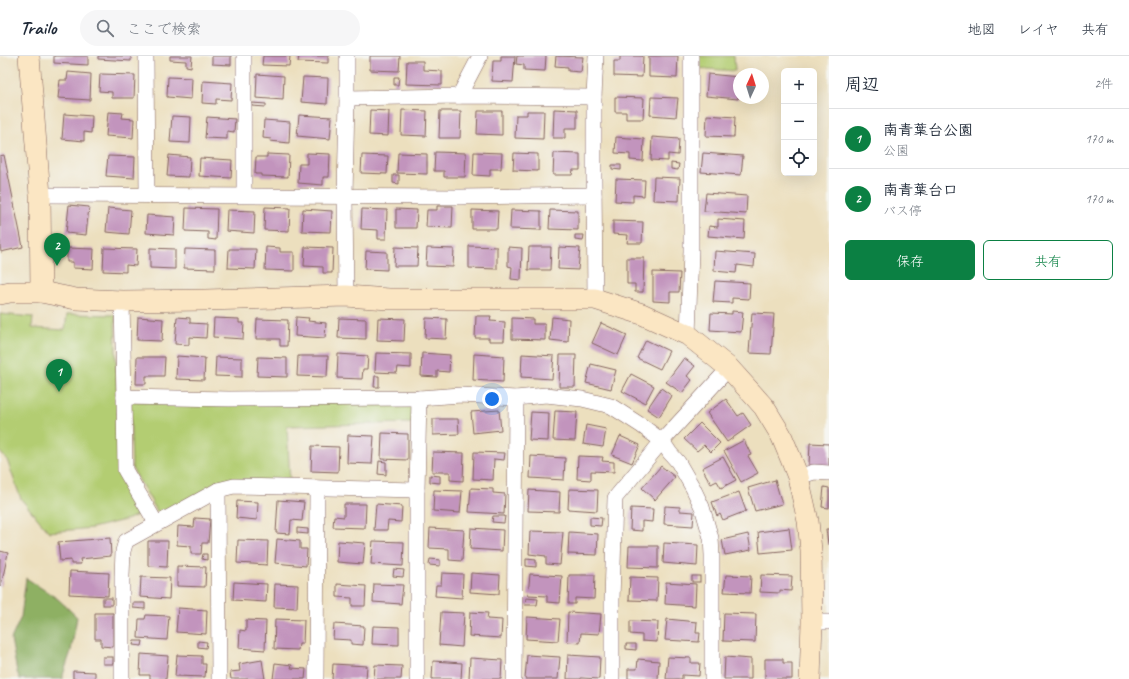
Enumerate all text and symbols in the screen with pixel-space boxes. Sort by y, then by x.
search box [80,10,360,46]
text: Trailo [20,16,56,40]
icon: search [94,17,116,39]
text: ここで検索 [126,20,201,39]
text: 地図 [968,21,996,38]
text: レイヤ [1018,21,1059,38]
text: 共有 [1081,21,1109,38]
north arrow [733,68,769,104]
map controls [781,68,817,176]
button: + [781,68,817,104]
text: 周辺 [845,74,879,95]
text: 2件 [1094,76,1113,92]
button: − [781,104,817,140]
text: 南青葉台公園 [883,121,973,140]
text: 1 [855,131,861,147]
text: 170 m [1085,131,1113,147]
button: locate [781,140,817,176]
text: 公園 [883,143,909,159]
text: 南青葉台口 [883,181,958,200]
text: 2 [855,191,861,207]
text: 170 m [1085,191,1113,207]
text: バス停 [883,203,922,219]
pin: 2 [44,233,70,266]
button: 保存 [845,240,975,280]
button: 共有 [983,240,1113,280]
pin: 1 [46,359,72,392]
your location [482,389,502,409]

